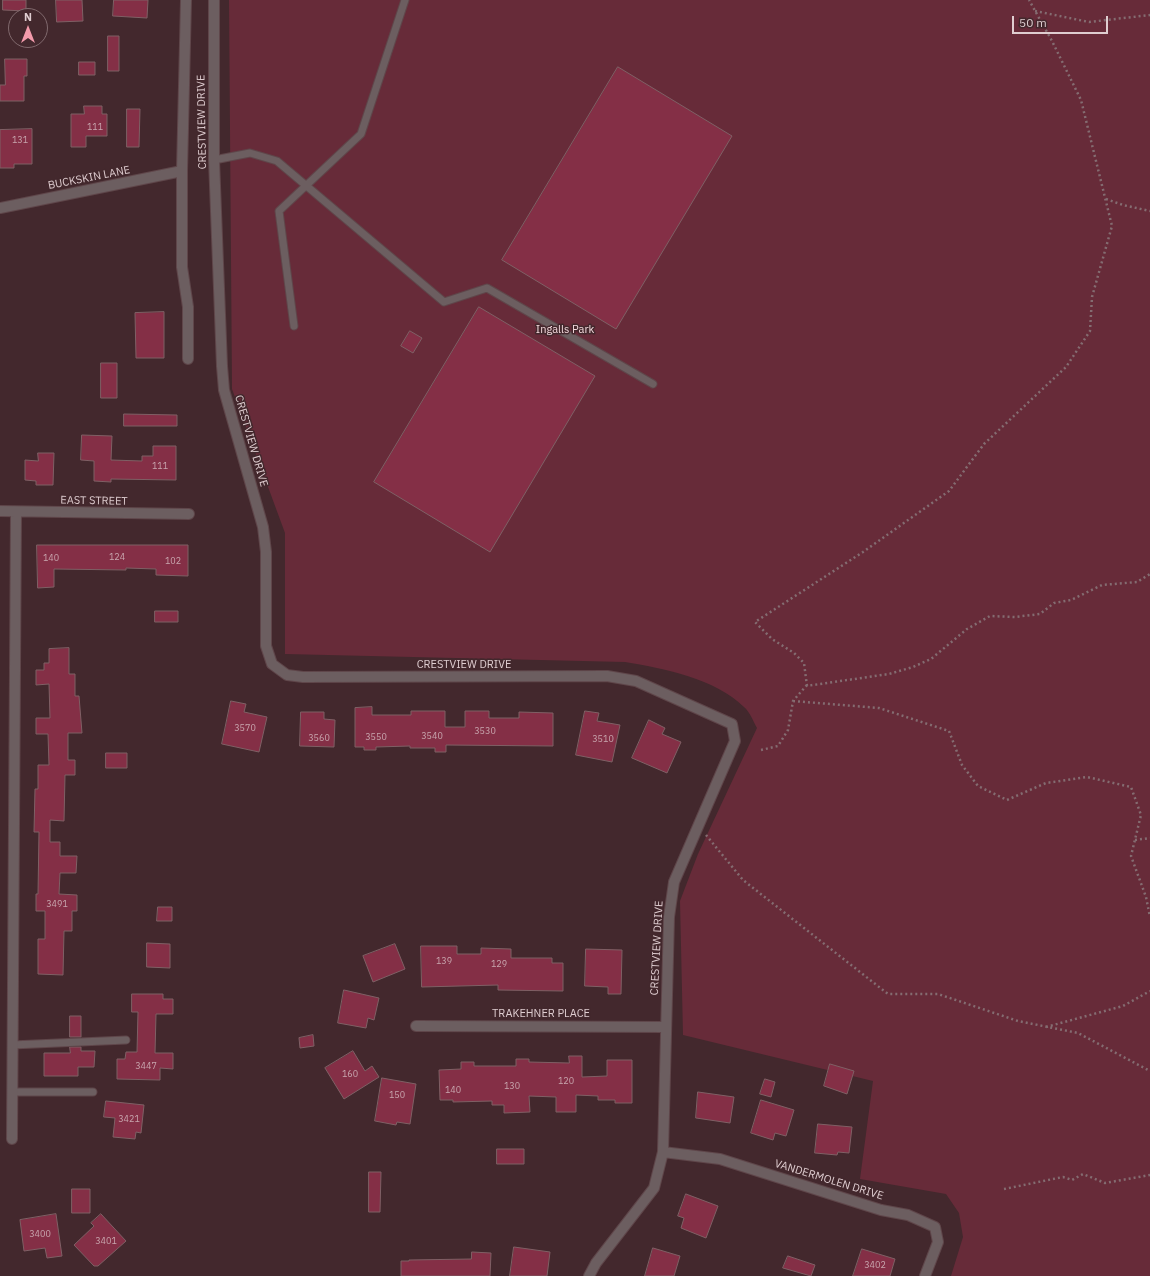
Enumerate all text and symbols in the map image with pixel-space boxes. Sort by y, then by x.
north arrow [8,8,48,48]
scale bar [1014,8,1110,34]
text: N [24,10,32,24]
text: 50 m [1019,15,1047,30]
street label: CRESTVIEW DRIVE [195,75,209,169]
house number: 111 [87,122,103,132]
house number: 131 [12,135,28,145]
street label: BUCKSKIN LANE [47,164,131,192]
park label: Ingalls Park [536,323,594,337]
street label: CRESTVIEW DRIVE [232,394,270,488]
house number: 111 [152,461,168,471]
street label: EAST STREET [60,494,128,508]
house number: 124 [109,552,125,562]
house number: 140 [43,553,59,563]
house number: 102 [165,556,181,566]
street label: CRESTVIEW DRIVE [417,658,511,672]
house number: 3570 [234,723,256,733]
house number: 3530 [474,726,496,736]
house number: 3540 [421,731,443,741]
house number: 3550 [365,732,387,742]
house number: 3560 [308,733,330,743]
house number: 3510 [592,734,614,744]
house number: 3491 [46,899,68,909]
street label: CRESTVIEW DRIVE [648,900,666,996]
house number: 139 [436,956,452,966]
house number: 129 [491,959,507,969]
street label: TRAKEHNER PLACE [492,1007,590,1021]
house number: 3447 [135,1061,157,1071]
house number: 160 [342,1069,358,1079]
house number: 120 [558,1076,574,1086]
house number: 130 [504,1081,520,1091]
house number: 140 [445,1085,461,1095]
house number: 150 [389,1090,405,1100]
house number: 3421 [118,1114,140,1124]
street label: VANDERMOLEN DRIVE [773,1157,885,1203]
house number: 3400 [29,1229,51,1239]
house number: 3401 [95,1236,117,1246]
house number: 3402 [864,1260,886,1270]

